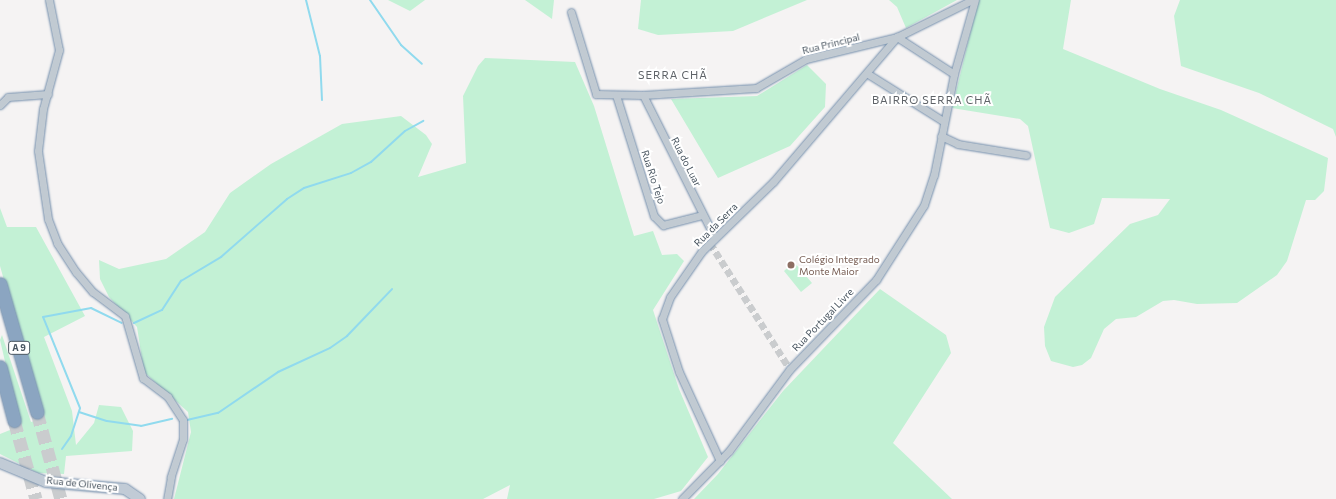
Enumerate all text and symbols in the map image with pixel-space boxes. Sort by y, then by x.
street label: Rua Principal [801,31,861,57]
district label: SERRA CHÃ [638,68,708,82]
district label: BAIRRO SERRA CHÃ [872,93,992,107]
street label: Rua do Luar [668,135,704,189]
street label: Rua Rio Tejo [639,149,667,205]
street label: Rua da Serra [692,201,740,249]
place label: Colégio Integrado Monte Maior [799,253,880,276]
marker: Colégio Integrado Monte Maior [786,260,796,270]
street label: Rua Portugal Livre [790,286,856,354]
road number: A 9 [8,341,30,355]
street label: Rua de Olivença [46,474,118,494]

